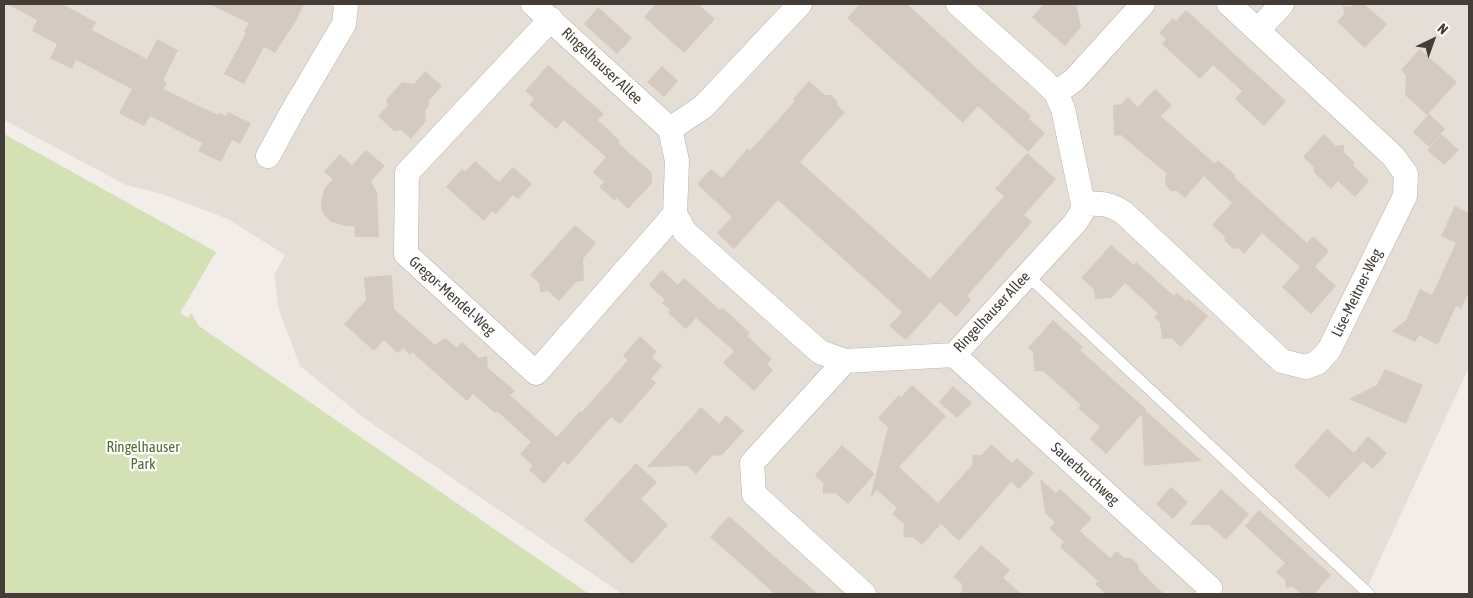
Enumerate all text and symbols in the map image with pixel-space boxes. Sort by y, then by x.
north arrow [1408,15,1458,65]
text: N [1435,20,1451,38]
street label: Ringelhauser Allee [558,24,646,108]
street label: Lise-Meitner-Weg [1328,246,1386,340]
street label: Gregor-Mendel-Weg [405,253,499,339]
street label: Ringelhauser Allee [950,268,1034,356]
park label: Ringelhauser Park [106,438,180,473]
street label: Sauerbruchweg [1047,439,1123,509]

